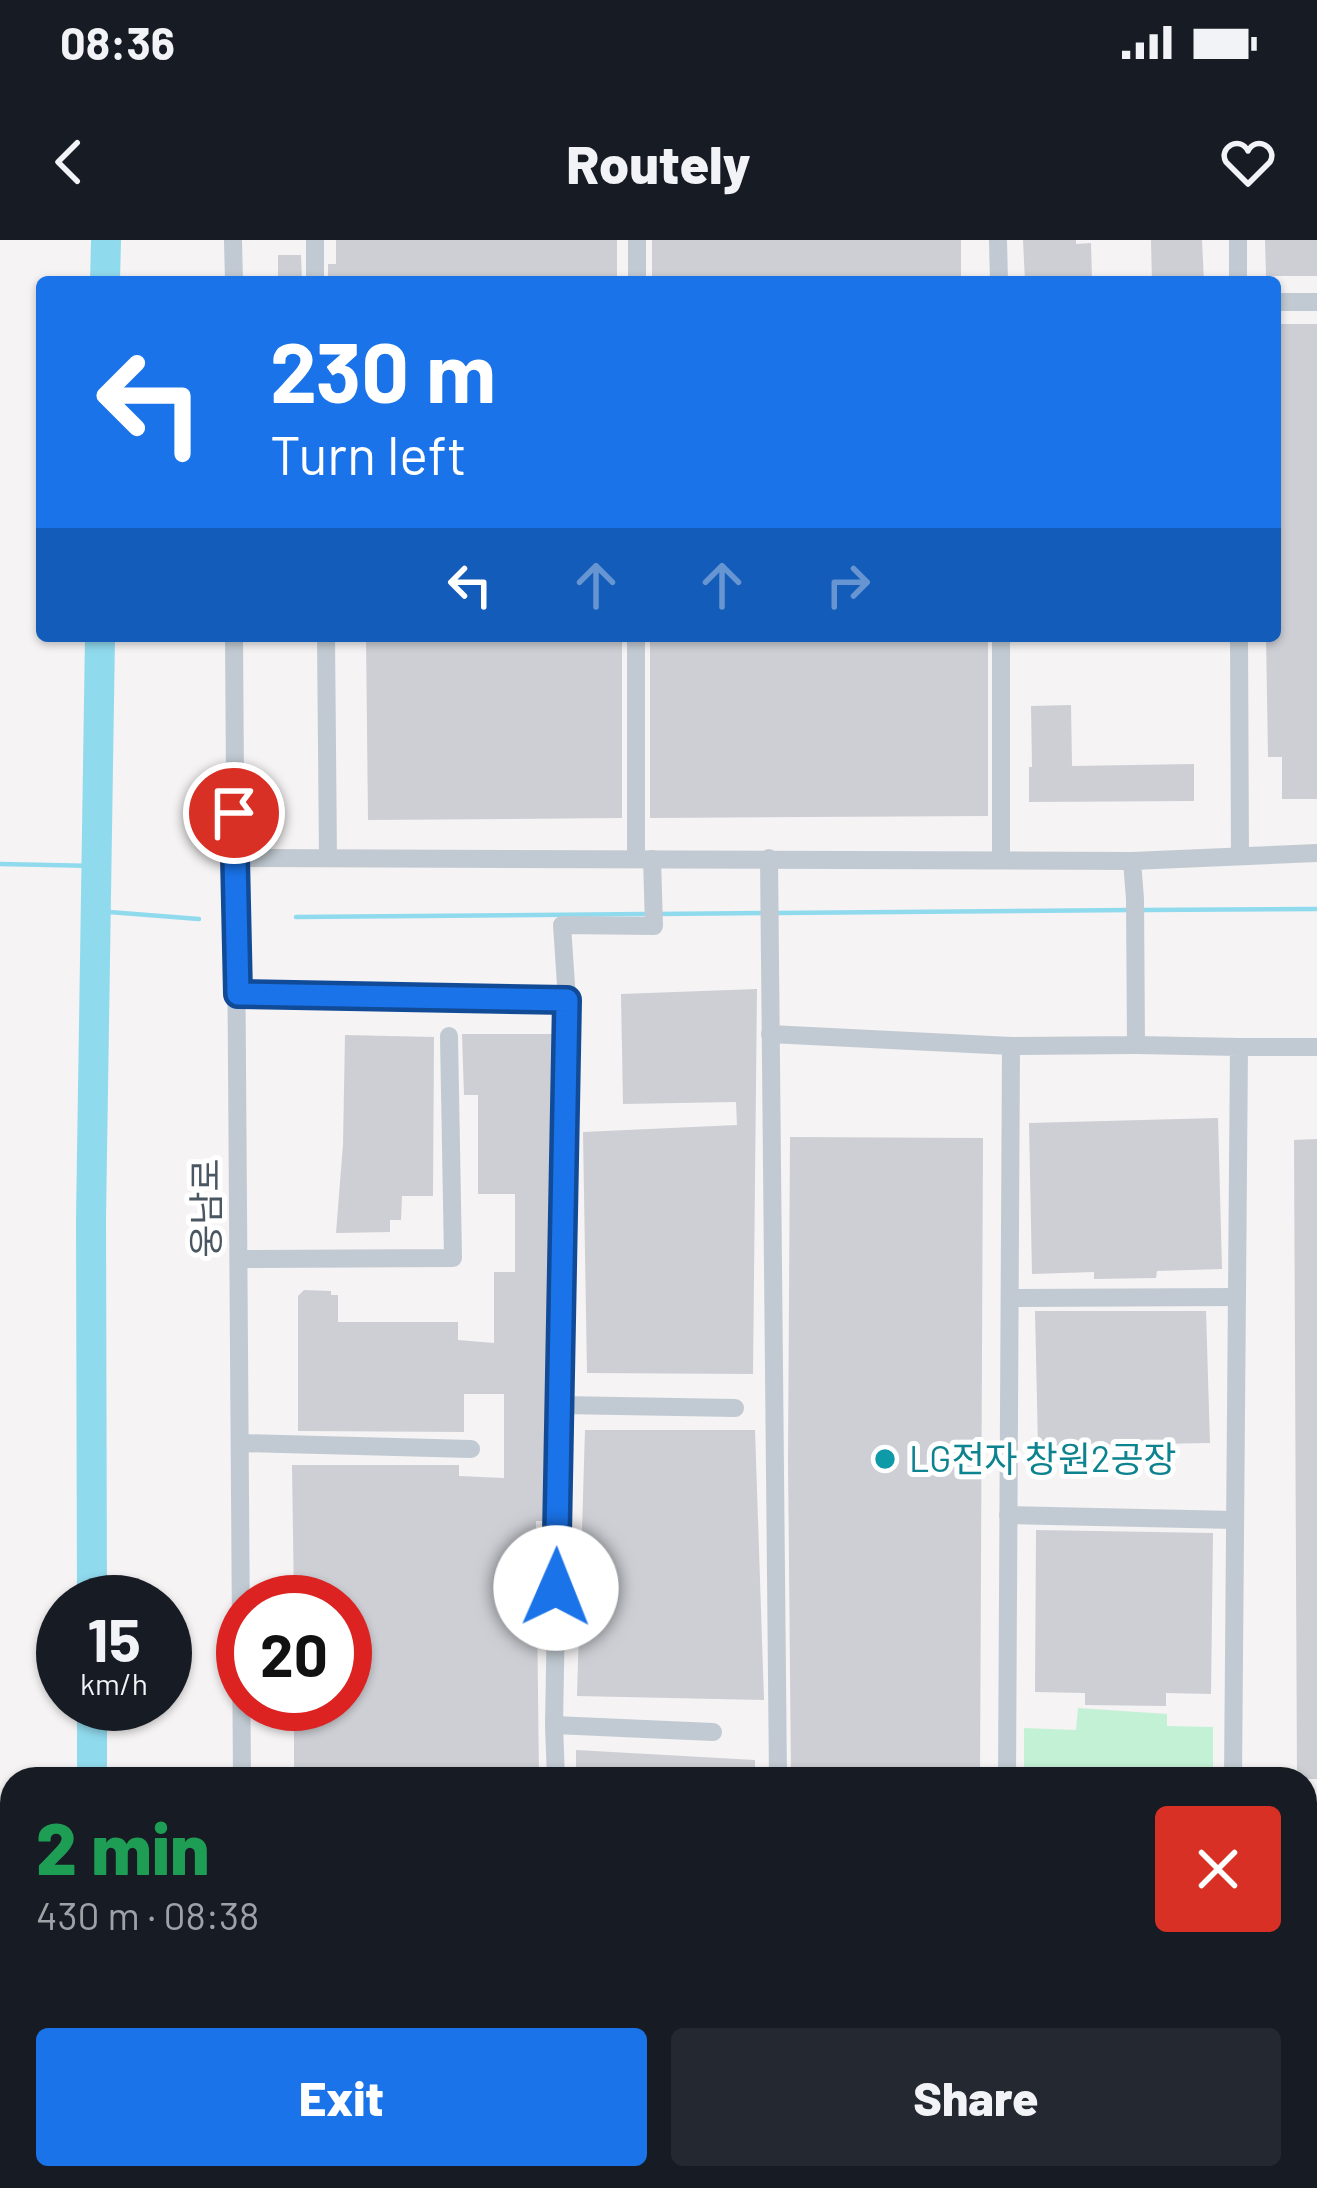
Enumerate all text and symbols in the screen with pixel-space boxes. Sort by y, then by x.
text: 08:36 [60,15,175,69]
icon: back [36,129,102,195]
icon: heart [1215,129,1281,195]
text: Routely [566,130,751,195]
text: 230 m [270,319,496,420]
icon: left [72,324,228,480]
text: Turn left [270,421,467,486]
icon: left [437,552,503,618]
icon: ahead [563,552,629,618]
icon: ahead [689,552,755,618]
icon: right [815,552,881,618]
pin [183,762,285,864]
icon: arrive [201,780,267,846]
street label: 웅남로 [183,1158,226,1258]
place label: LG전자 창원2공장 [909,1436,1177,1479]
marker: LG전자 창원2공장 [872,1446,898,1472]
position arrow [493,1525,619,1651]
speed limit sign: 20 [216,1575,372,1731]
text: 15 [87,1602,141,1674]
text: km/h [80,1665,148,1701]
text: 2 min [36,1803,210,1889]
button: close [1155,1806,1281,1932]
text: 430 m · 08:38 [36,1891,259,1938]
button: Exit [36,2028,647,2166]
button: Share [671,2028,1281,2166]

